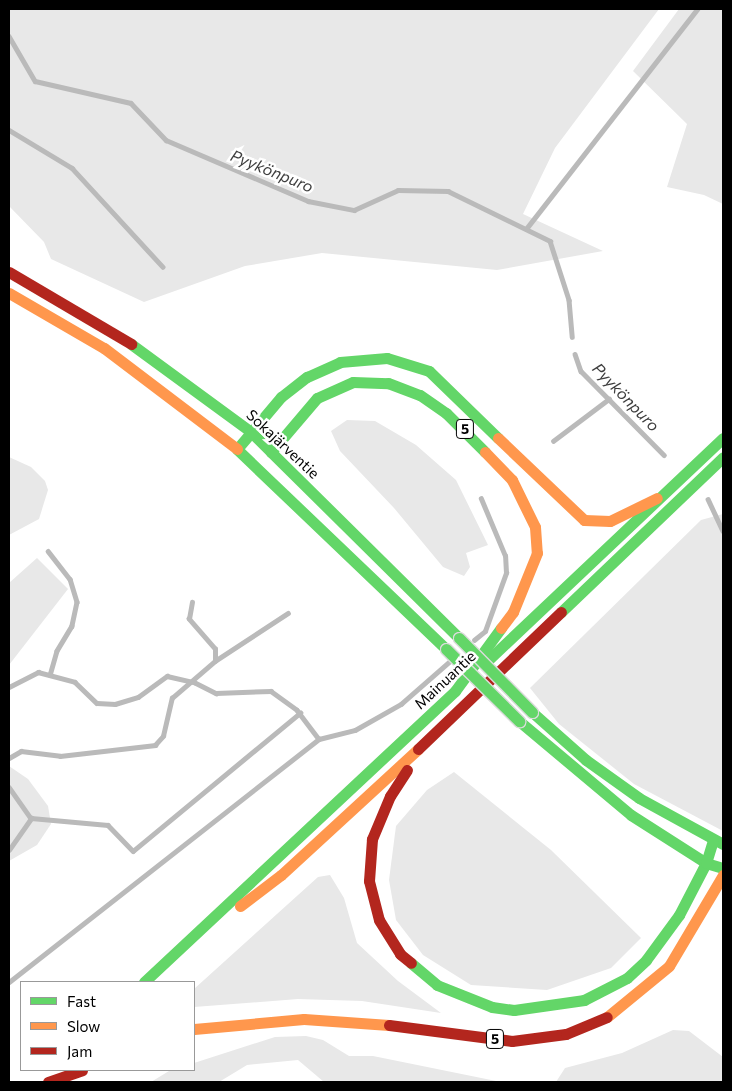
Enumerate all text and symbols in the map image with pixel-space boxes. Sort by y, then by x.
water label: Pyykönpuro [228,146,316,196]
water label: Pyykönpuro [589,359,663,435]
street label: Sokajärventie [243,406,323,482]
road number: 5 [455,418,475,440]
street label: Mainuantie [411,647,479,713]
legend [20,981,195,1071]
text: Fast [67,992,96,1010]
text: Slow [67,1017,100,1035]
road number: 5 [485,1028,505,1050]
text: Jam [67,1042,92,1060]

